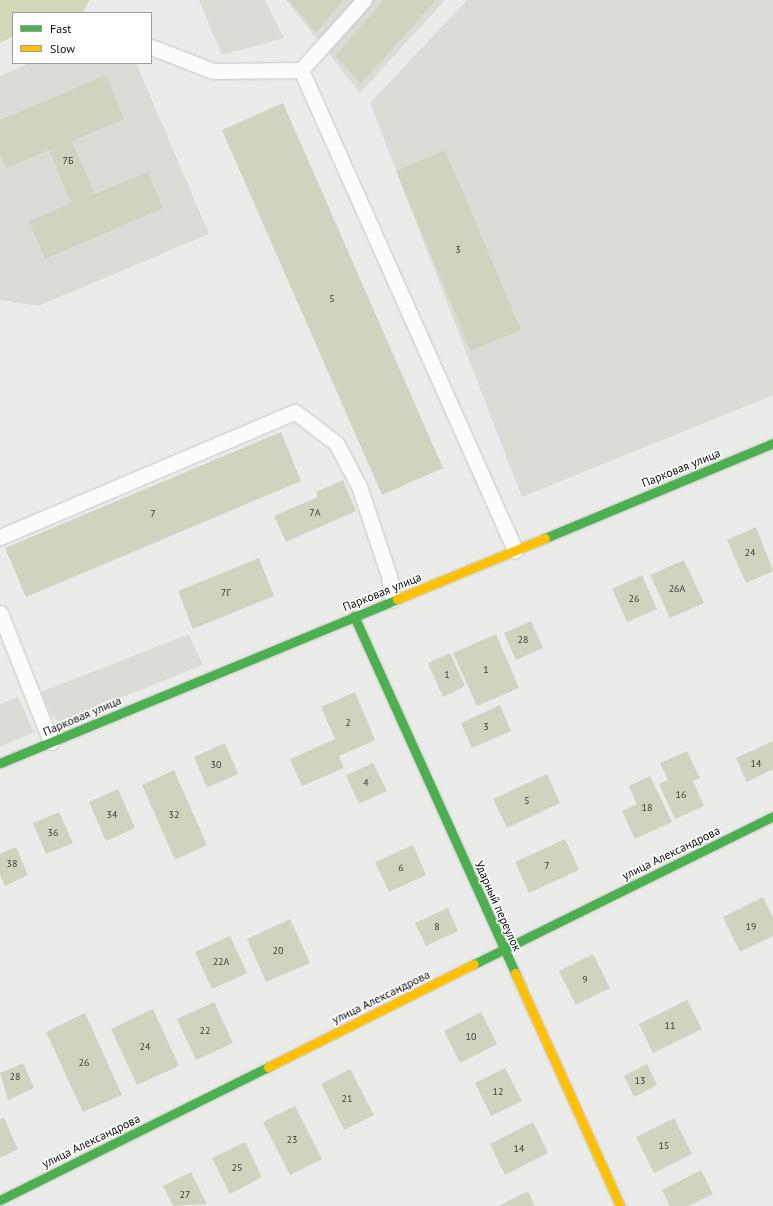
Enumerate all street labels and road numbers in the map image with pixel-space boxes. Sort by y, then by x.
street label: Парковая улица [639,446,723,490]
street label: Парковая улица [340,570,424,614]
street label: Парковая улица [41,693,123,739]
street label: улица Александрова [619,823,723,883]
street label: Ударный переулок [472,859,524,953]
street label: улица Александрова [329,967,433,1027]
street label: улица Александрова [39,1111,143,1171]

